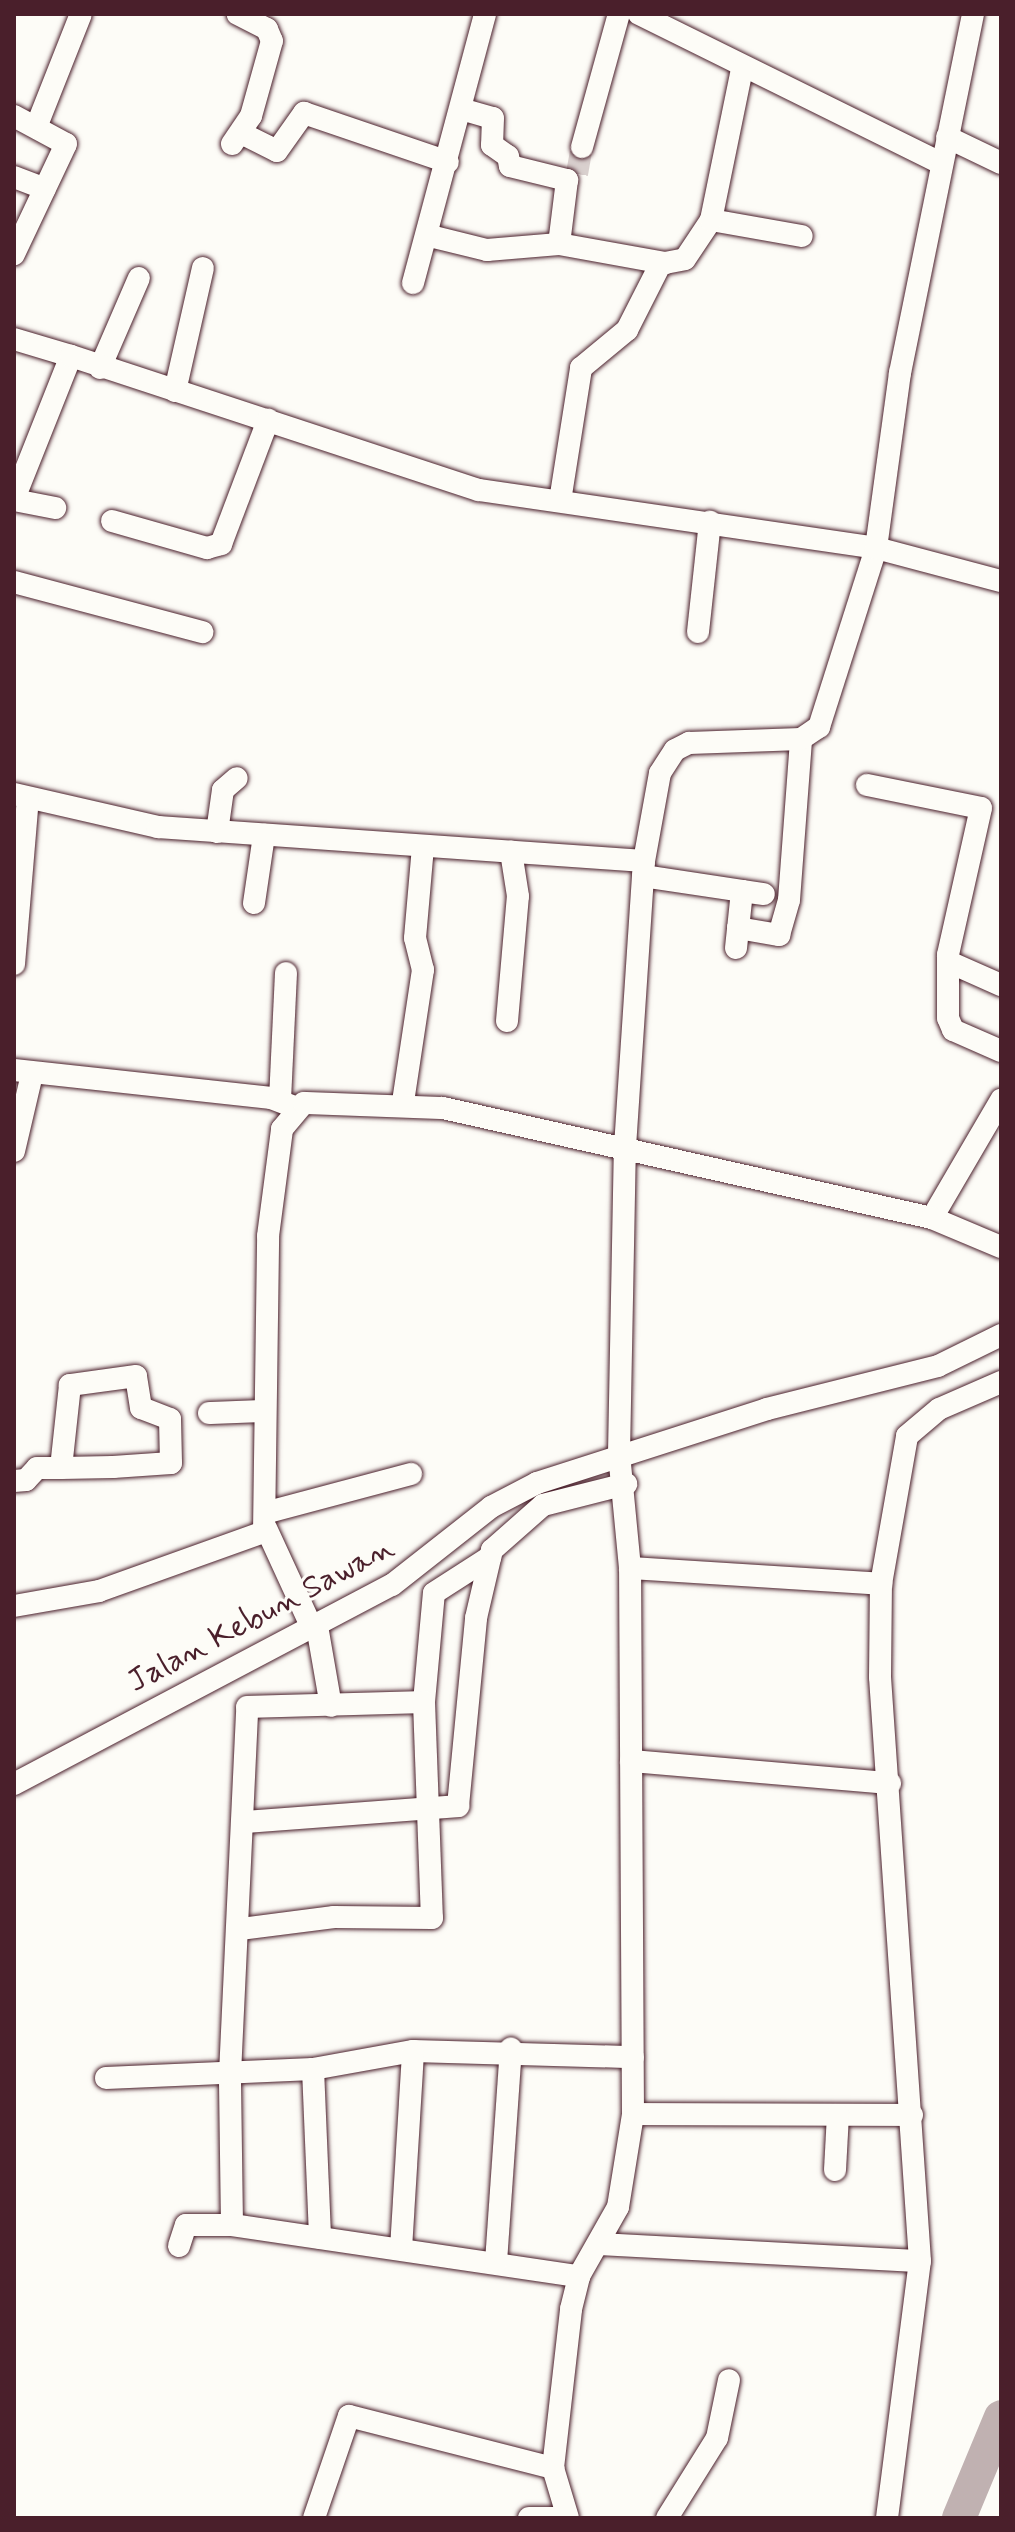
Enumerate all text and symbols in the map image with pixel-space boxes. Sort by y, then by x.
street label: Jalan Kebun Sawan [124,1530,398,1700]

